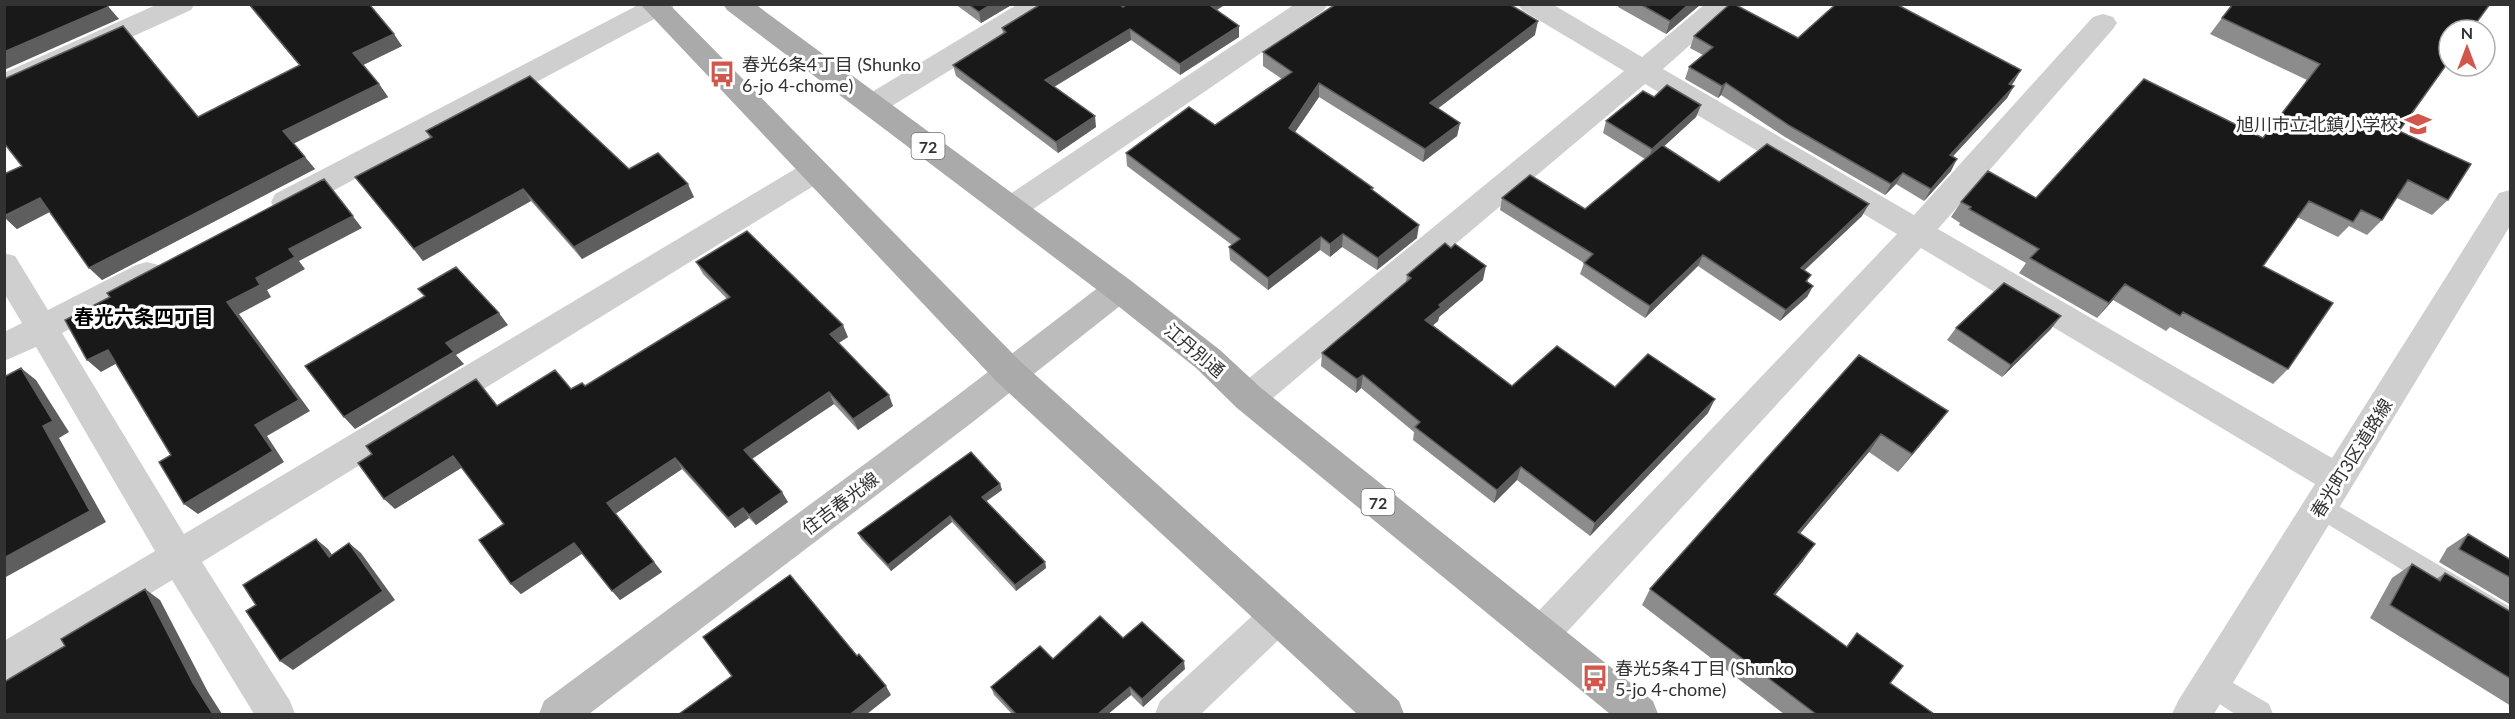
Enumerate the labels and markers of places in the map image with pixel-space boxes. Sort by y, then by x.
place label: 春光6条4丁目 (Shunko 6-jo 4-chome) [742,53,921,96]
bus stop icon: 春光6条4丁目 (Shunko 6-jo 4-chome) [707,59,737,89]
school or university icon: 旭川市立北鎮小学校 [2403,109,2433,139]
place label: 旭川市立北鎮小学校 [2236,113,2398,135]
place label: 春光5条4丁目 (Shunko 5-jo 4-chome) [1615,657,1794,700]
bus stop icon: 春光5条4丁目 (Shunko 5-jo 4-chome) [1580,663,1610,693]

